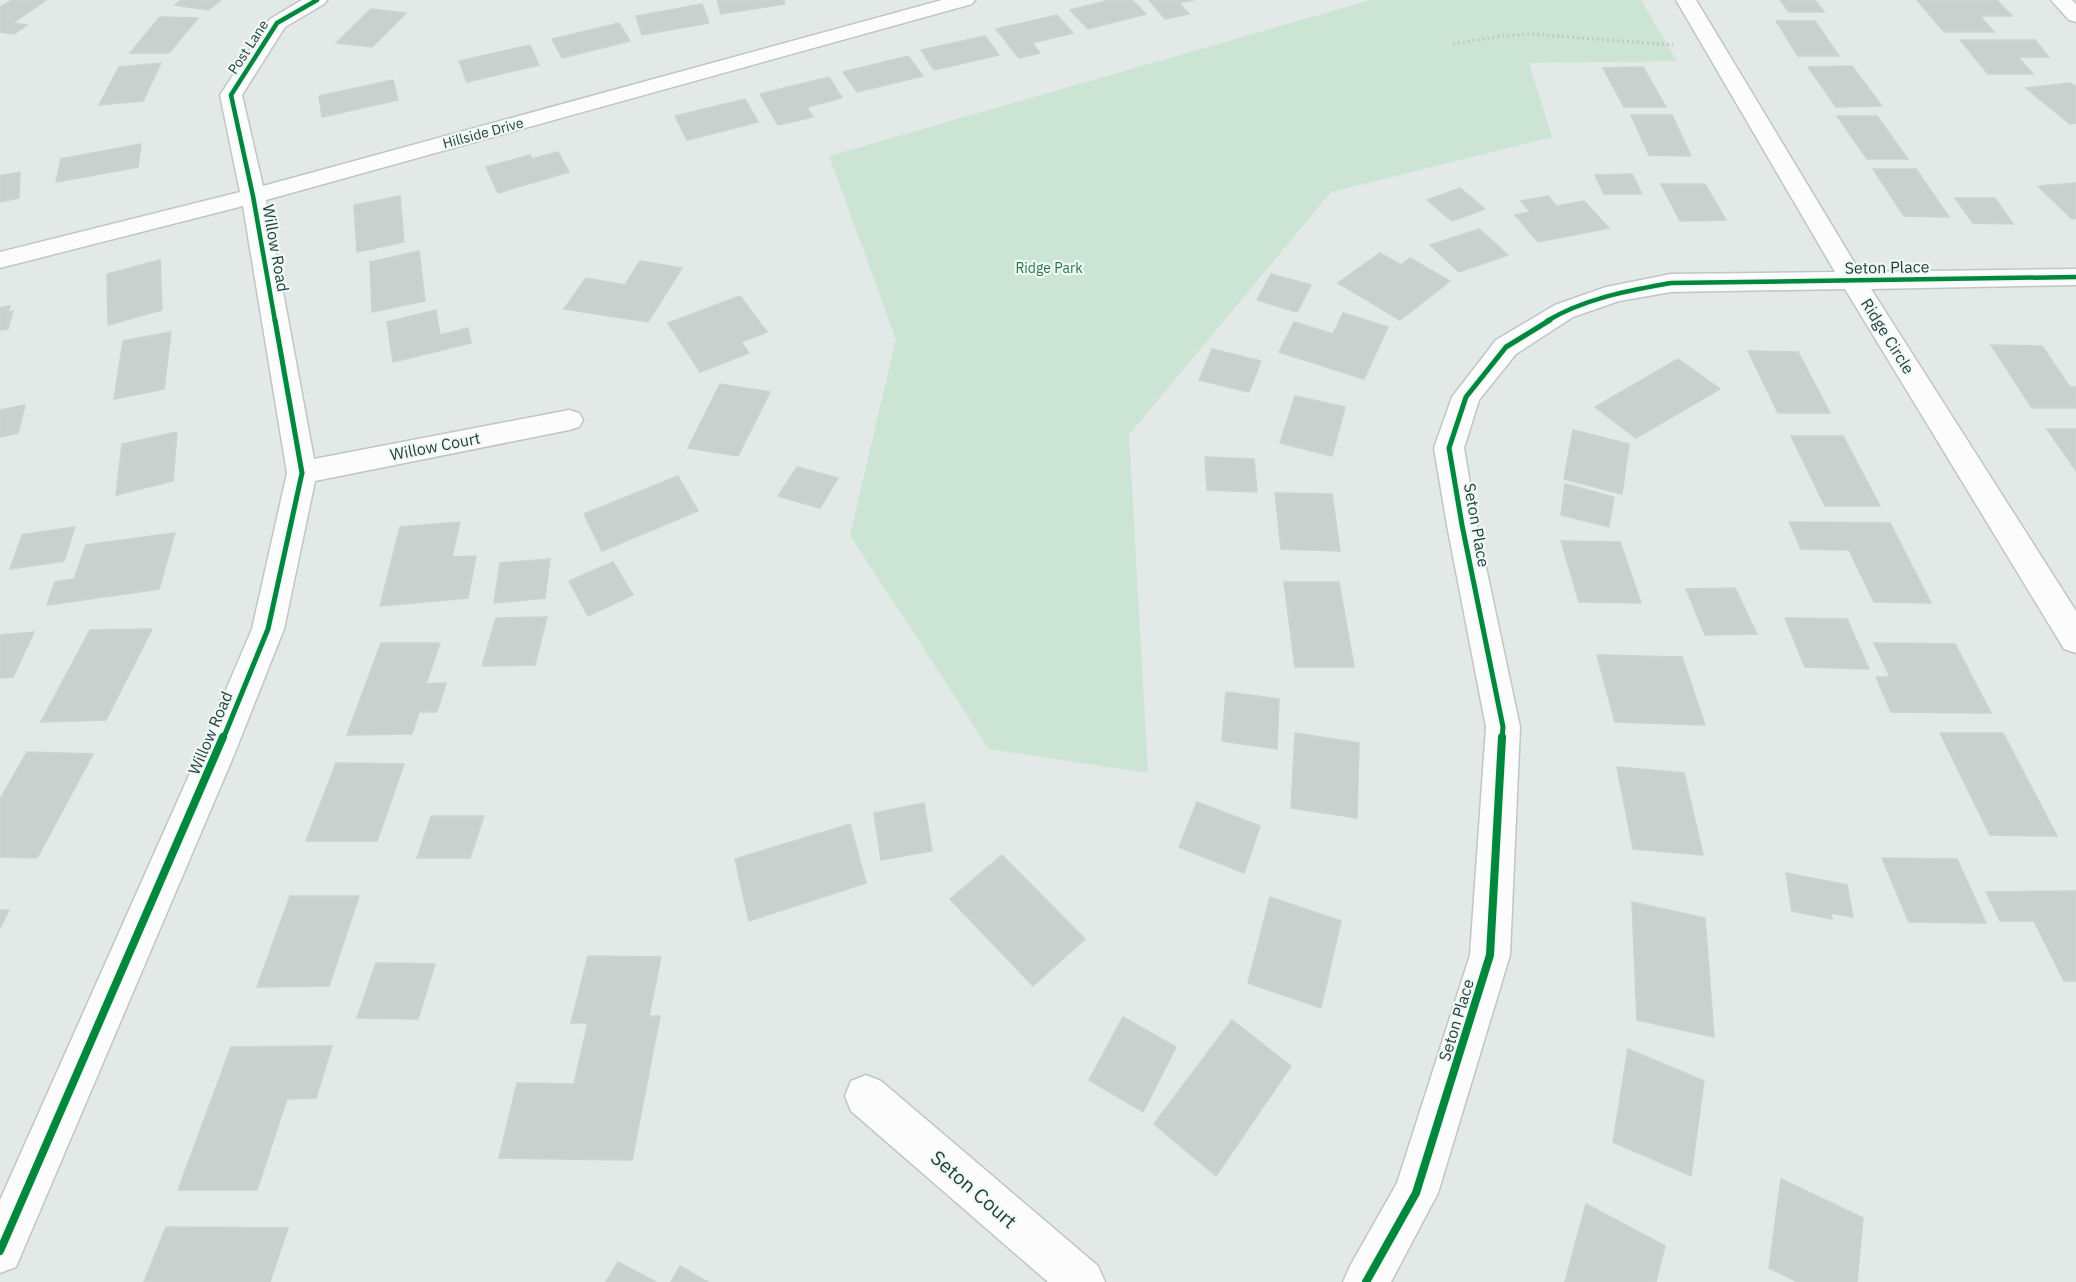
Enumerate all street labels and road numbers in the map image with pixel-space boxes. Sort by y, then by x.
street label: Post Lane [224,16,272,78]
street label: Hillside Drive [441,114,526,152]
street label: Willow Road [258,203,294,293]
street label: Seton Place [1844,256,1930,278]
street label: Ridge Circle [1857,295,1919,378]
street label: Willow Court [388,427,482,465]
street label: Seton Place [1460,482,1494,569]
street label: Willow Road [183,688,237,778]
street label: Seton Place [1434,976,1478,1063]
street label: Seton Court [925,1144,1023,1234]

